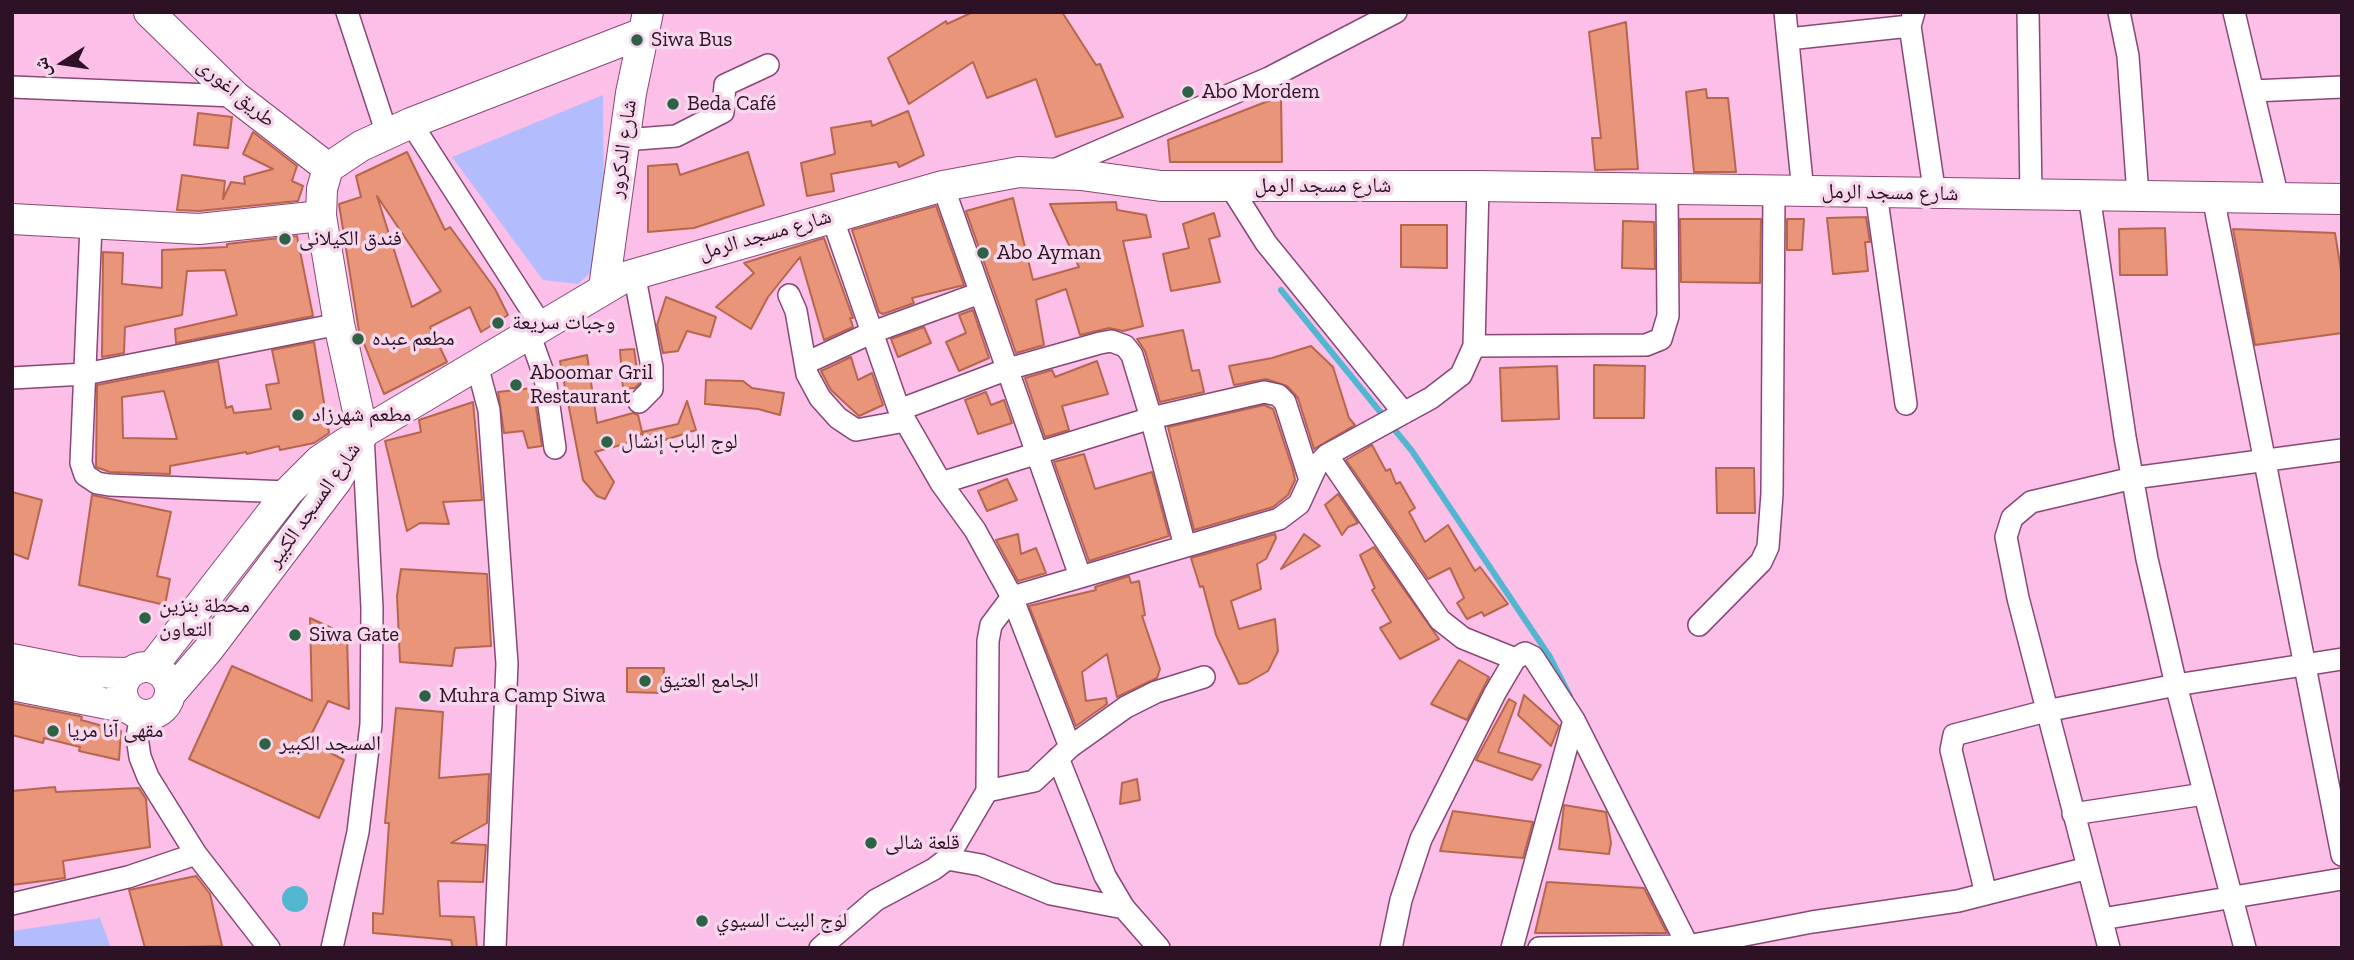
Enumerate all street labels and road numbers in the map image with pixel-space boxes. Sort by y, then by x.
street label: طريق اغورى [192,53,280,133]
street label: شارع الدكرور [604,98,642,200]
street label: شارع مسجد الرمل [1255,173,1391,199]
street label: شارع مسجد الرمل [1821,179,1959,207]
street label: شارع مسجد الرمل [696,204,834,266]
street label: شارع المسجد الكبير [262,438,366,572]

